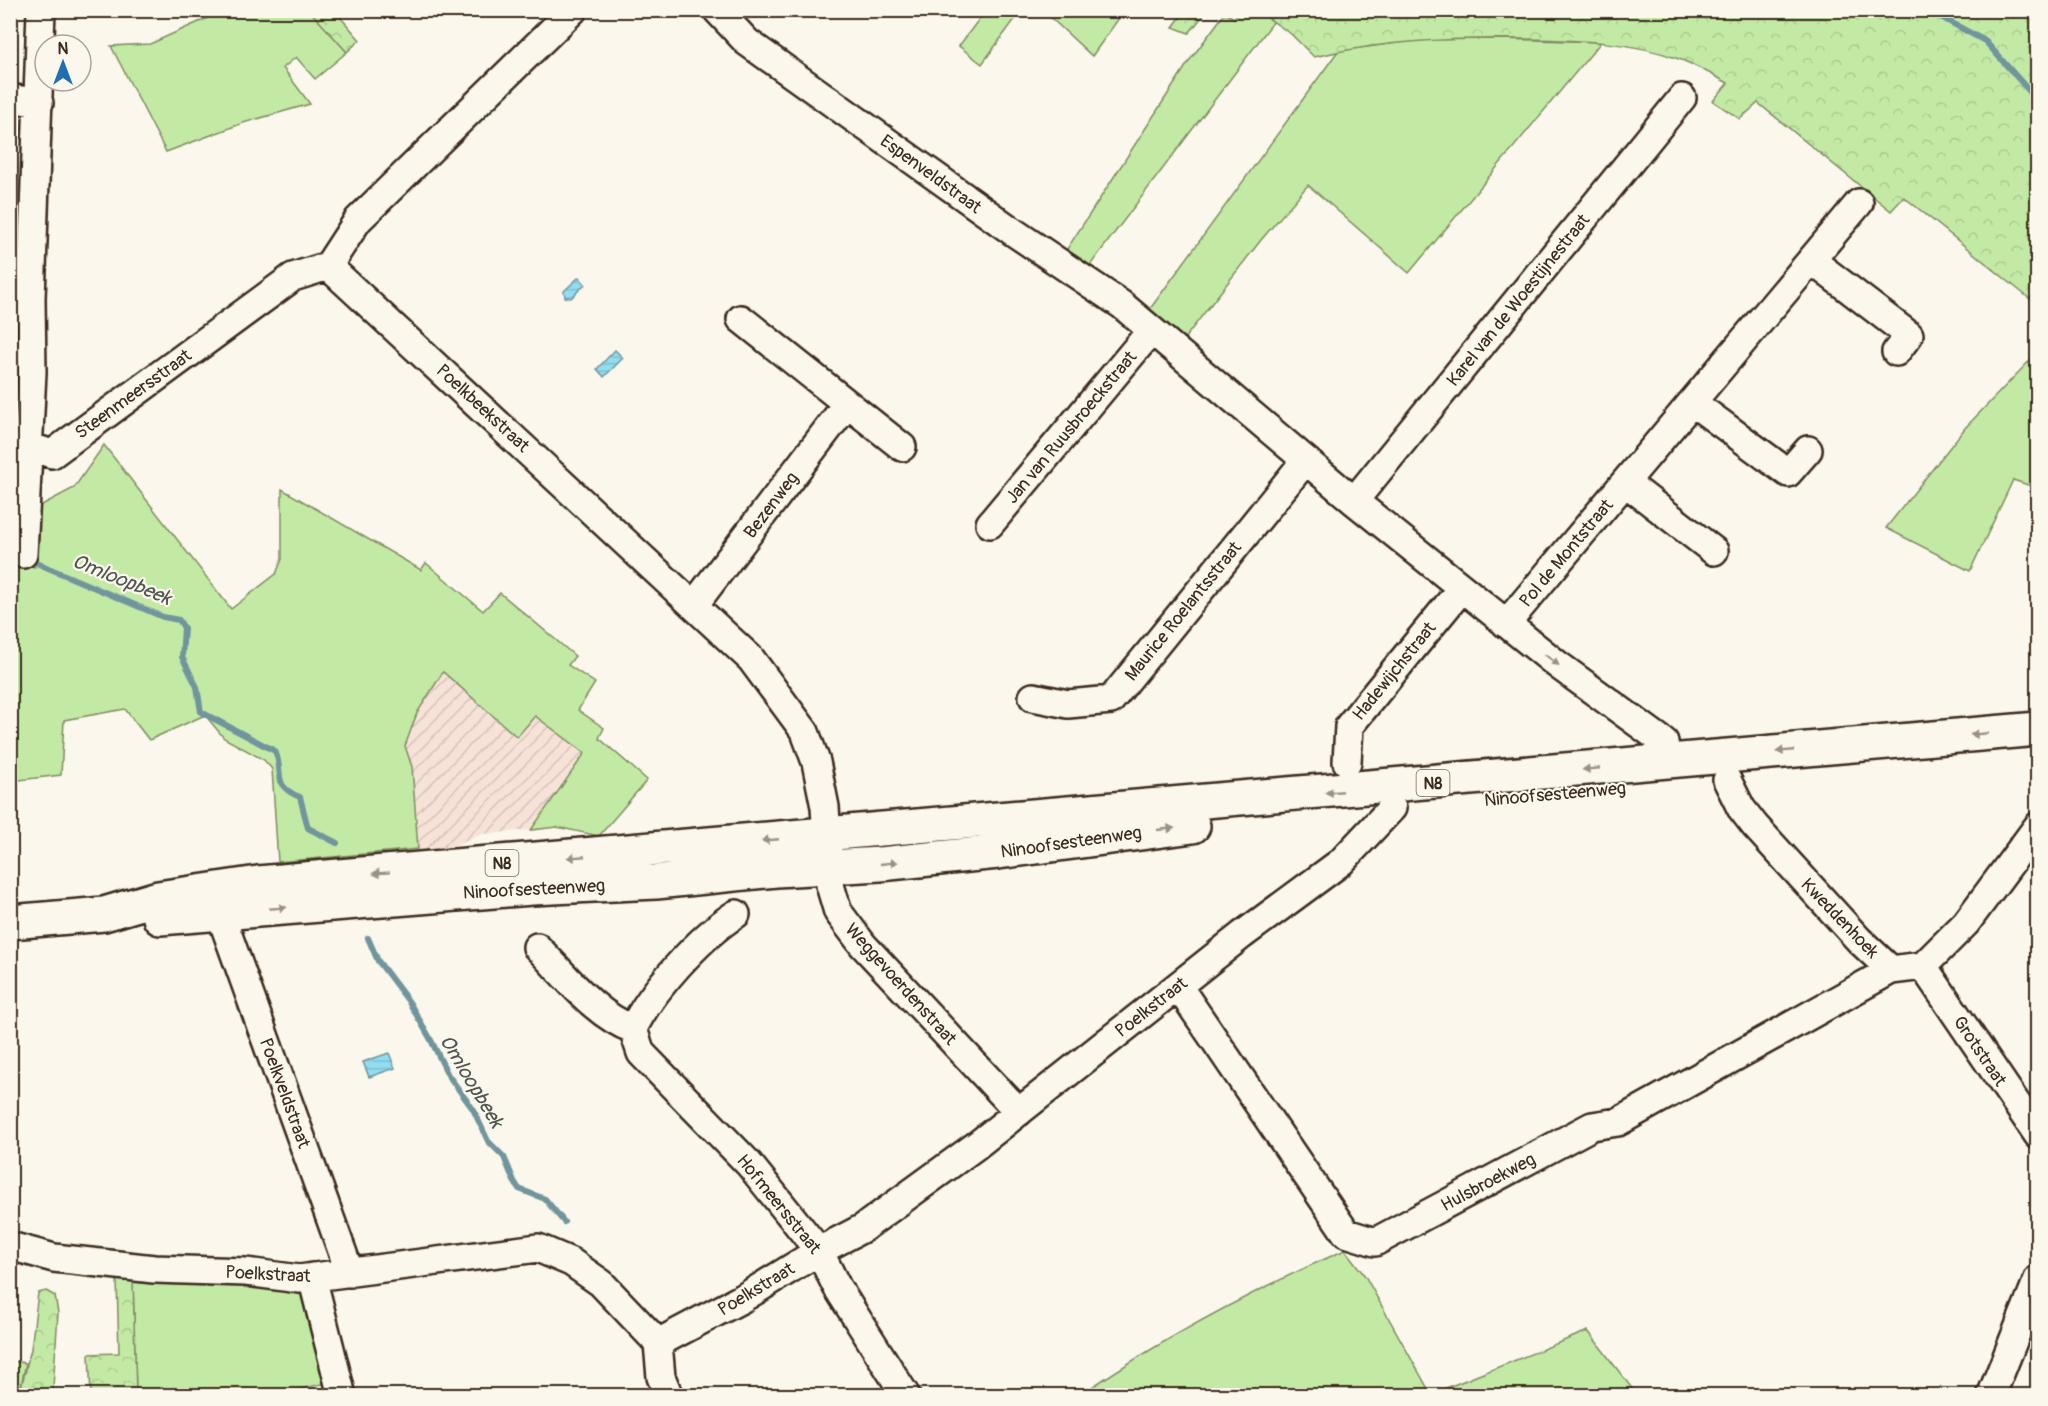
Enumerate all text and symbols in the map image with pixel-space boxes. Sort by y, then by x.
north arrow [33,33,93,93]
text: N [58,39,69,59]
street label: Espenveldstraat [875,130,987,219]
street label: Karel van de Woestijnestraat [1442,209,1596,391]
street label: Steenmeersstraat [70,344,197,444]
street label: Jan van Ruusbroeckstraat [1001,346,1143,508]
street label: Poelkbeekstraat [431,359,535,458]
street label: Bezenweg [739,468,804,543]
street label: Pol de Montstraat [1514,494,1619,612]
street label: Maurice Roelantsstraat [1120,536,1247,686]
water label: Omloopbeek [69,548,176,611]
street label: Hadewijchstraat [1348,617,1442,725]
one-way arrow [1544,654,1560,667]
one-way arrow [1970,729,1989,739]
one-way arrow [1775,746,1794,756]
one-way arrow [1581,764,1600,774]
road number: N8 [1416,770,1450,796]
street label: Ninoofsesteenweg [1483,777,1627,812]
one-way arrow [1324,787,1343,796]
street label: Ninoofsesteenweg [999,821,1143,864]
one-way arrow [1156,824,1175,834]
one-way arrow [760,835,779,845]
road number: N8 [486,850,518,876]
one-way arrow [566,852,585,862]
one-way arrow [879,858,898,868]
one-way arrow [372,869,391,878]
street label: Kweddenhoek [1796,873,1884,964]
street label: Ninoofsesteenweg [462,874,606,905]
one-way arrow [269,903,288,913]
street label: Weggevoerdenstraat [840,919,962,1051]
street label: Poelkstraat [1111,972,1193,1043]
street label: Grotstraat [1948,1012,2012,1092]
water label: Omloopbeek [434,1030,510,1134]
street label: Poelkveldstraat [254,1035,315,1152]
street label: Hulsbroekweg [1437,1148,1539,1217]
street label: Hofmeersstraat [731,1150,826,1259]
street label: Poelkstraat [714,1257,799,1321]
street label: Poelkstraat [225,1261,312,1288]

